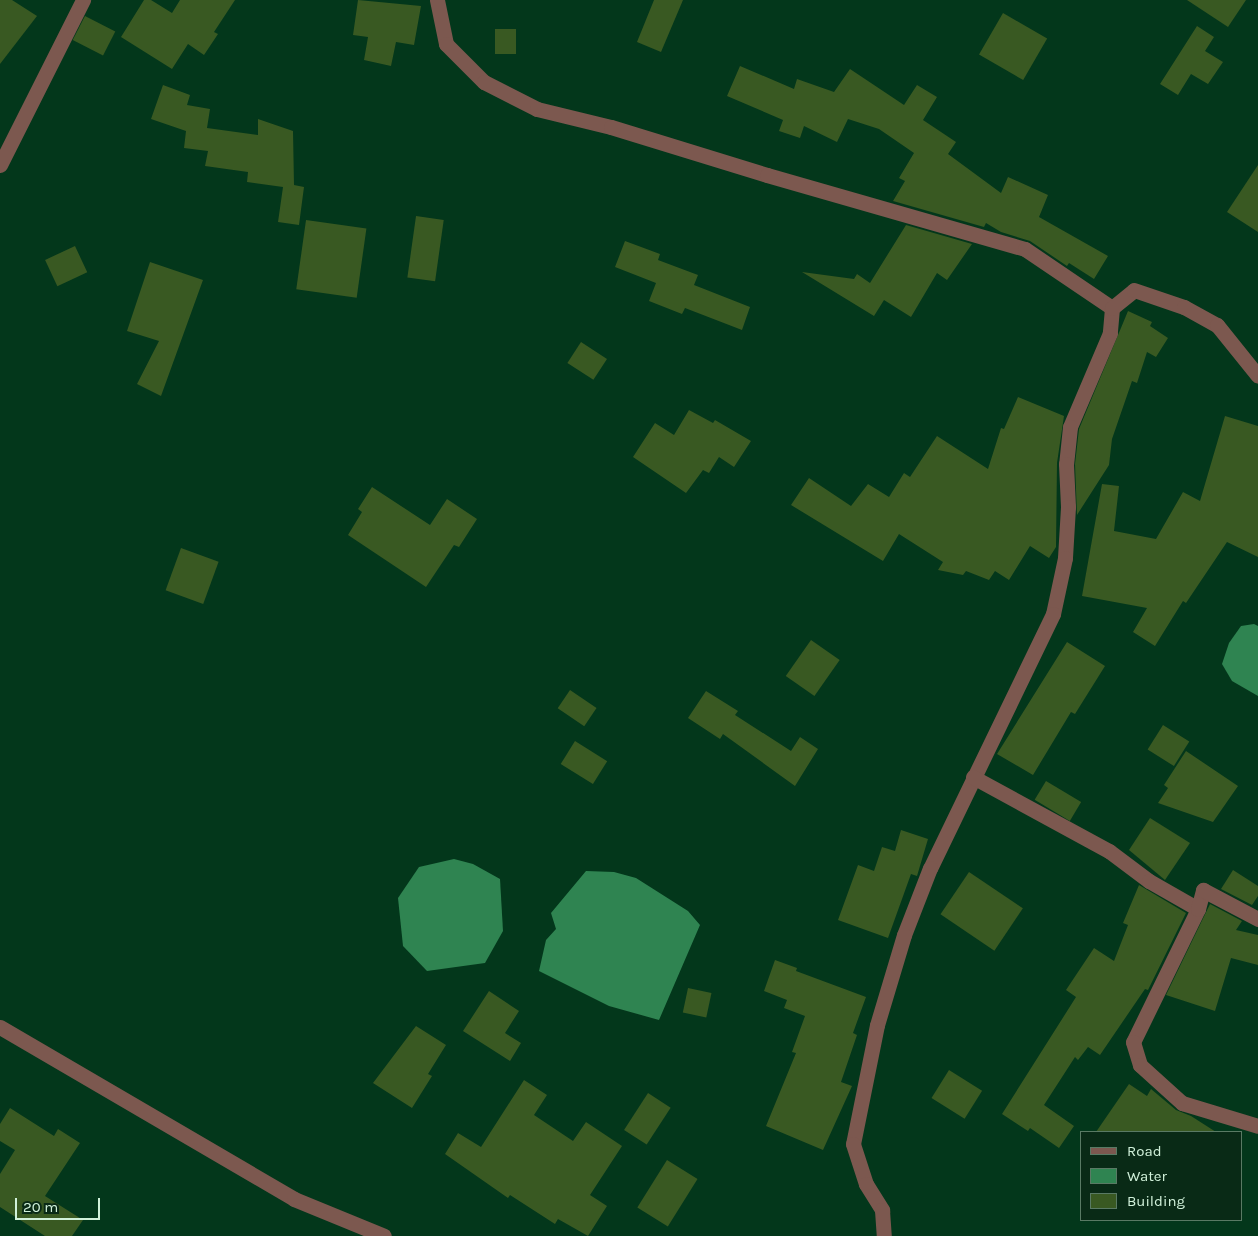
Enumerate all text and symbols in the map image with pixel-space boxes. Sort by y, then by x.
legend [1080,1131,1243,1221]
text: Road [1127,1142,1162,1160]
text: Water [1127,1167,1167,1185]
scale bar [18,1188,102,1220]
text: Building [1127,1192,1185,1210]
text: 20 m [23,1198,58,1216]

